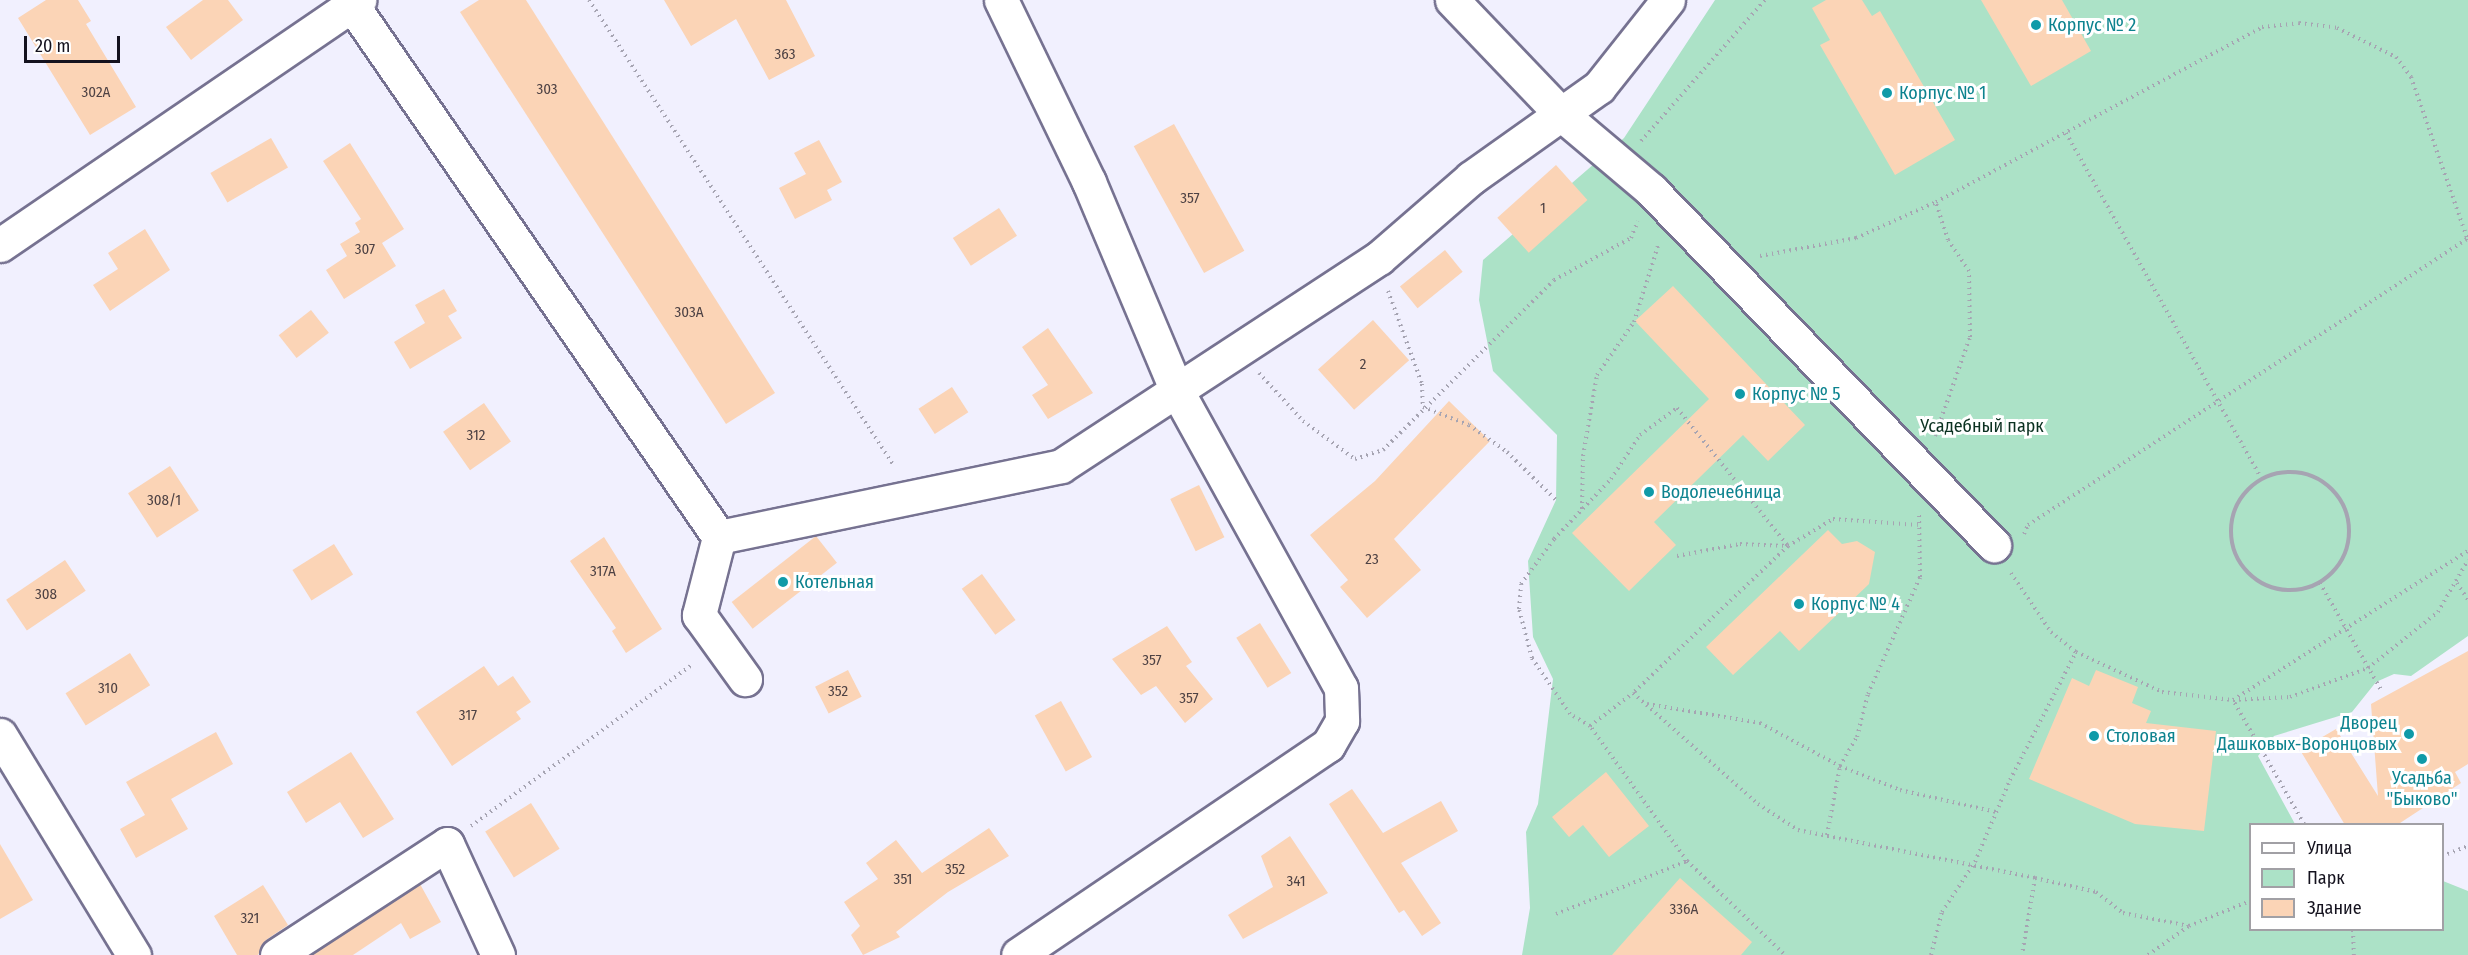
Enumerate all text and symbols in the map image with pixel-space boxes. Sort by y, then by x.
place label: Корпус № 2 [2048,14,2136,36]
marker: Корпус № 2 [2029,18,2043,32]
scale bar [27,24,123,62]
text: 20 m [35,35,70,57]
house number: 363 [775,46,795,64]
house number: 303 [536,81,558,99]
place label: Корпус № 1 [1899,82,1986,104]
house number: 302А [82,84,110,102]
marker: Корпус № 1 [1880,86,1894,100]
house number: 357 [1180,190,1200,208]
house number: 1 [1540,200,1546,218]
house number: 307 [355,241,375,259]
house number: 303А [674,304,704,322]
house number: 2 [1360,356,1366,374]
place label: Корпус № 5 [1752,383,1840,405]
marker: Корпус № 5 [1733,387,1747,401]
park label: Усадебный парк [1920,415,2044,437]
house number: 312 [467,427,485,445]
place label: Водолечебница [1661,481,1781,503]
marker: Водолечебница [1642,485,1656,499]
house number: 308/1 [147,492,181,510]
house number: 23 [1365,551,1379,569]
house number: 317А [590,563,616,581]
place label: Котельная [795,571,874,593]
marker: Котельная [776,575,790,589]
house number: 308 [35,586,57,604]
place label: Корпус № 4 [1811,593,1900,615]
marker: Корпус № 4 [1792,597,1806,611]
house number: 357 [1142,652,1162,670]
house number: 310 [98,680,118,698]
house number: 352 [828,683,848,701]
house number: 357 [1179,690,1199,708]
house number: 317 [459,707,477,725]
place label: Дворец Дашковых-Воронцовых [2217,713,2397,756]
place label: Столовая [2106,725,2176,747]
marker: Дворец Дашковых-Воронцовых [2402,727,2416,741]
marker: Столовая [2087,729,2101,743]
marker: Усадьба "Быково" [2415,752,2429,766]
place label: Усадьба "Быково" [2386,768,2458,810]
legend [2249,823,2444,931]
text: Улица [2307,837,2352,859]
house number: 352 [945,861,965,879]
text: Парк [2307,867,2345,889]
house number: 351 [894,871,912,889]
house number: 341 [1287,873,1305,891]
text: Здание [2307,897,2362,919]
house number: 336А [1670,901,1698,919]
house number: 321 [241,910,259,928]

